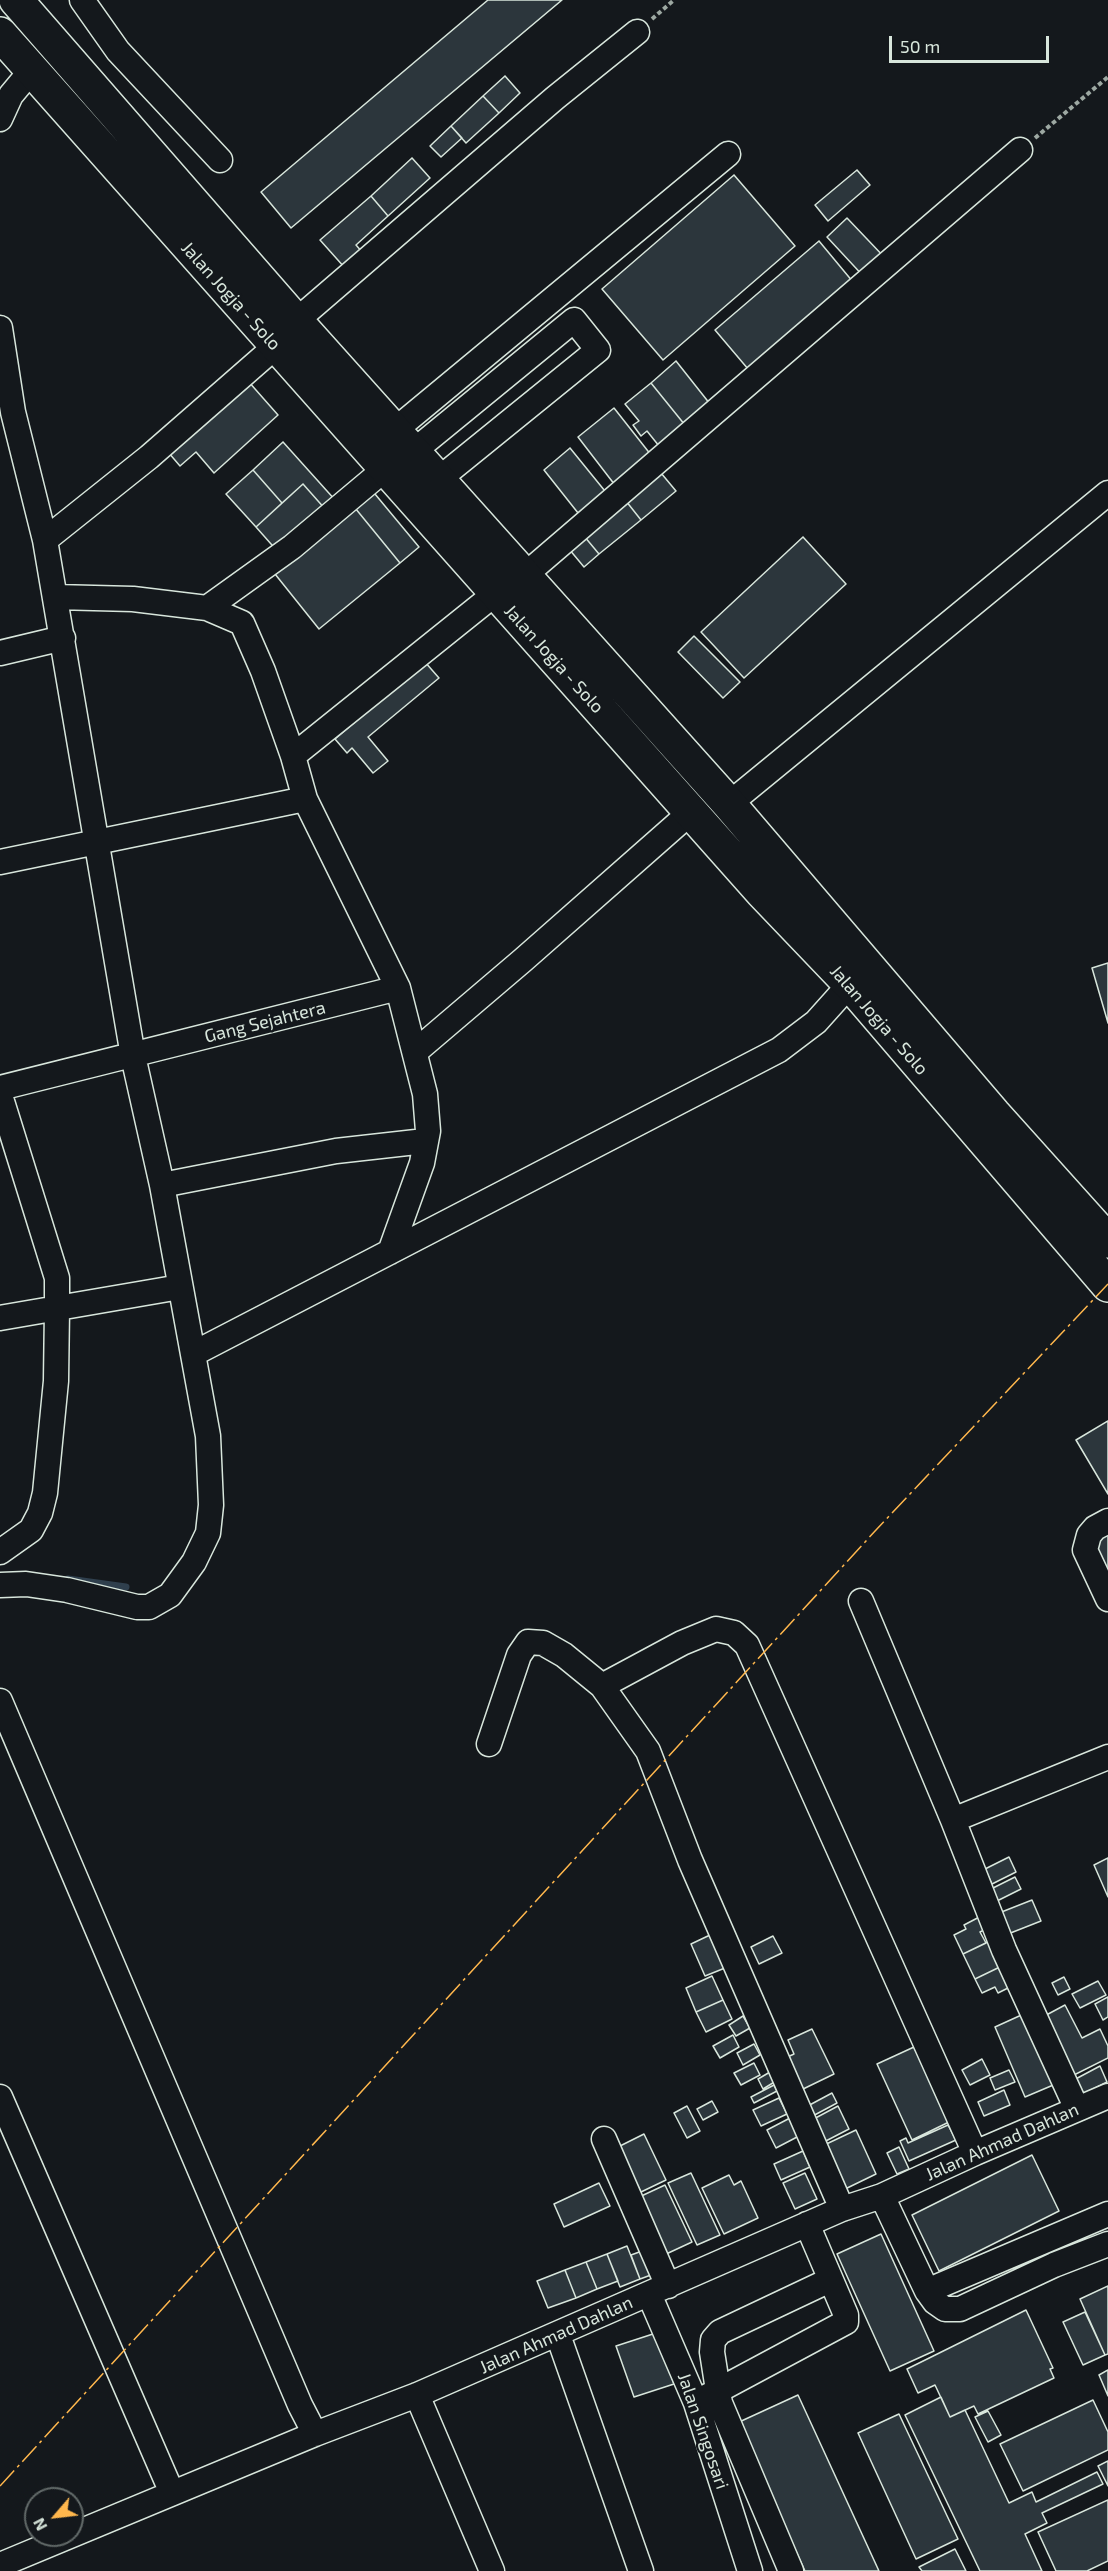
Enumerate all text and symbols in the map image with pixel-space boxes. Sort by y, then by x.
scale bar [892,24,1052,62]
text: 50 m [900,35,940,57]
street label: Jalan Jogja - Solo [177,237,285,355]
street label: Jalan Jogja - Solo [500,600,608,718]
street label: Jalan Jogja - Solo [825,961,933,1079]
street label: Gang Sejahtera [202,997,328,1047]
street label: Jalan Ahmad Dahlan [922,2099,1082,2185]
street label: Jalan Ahmad Dahlan [476,2292,636,2378]
street label: Jalan Singosari [673,2370,733,2492]
north arrow [24,2487,84,2547]
text: N [28,2515,51,2534]

